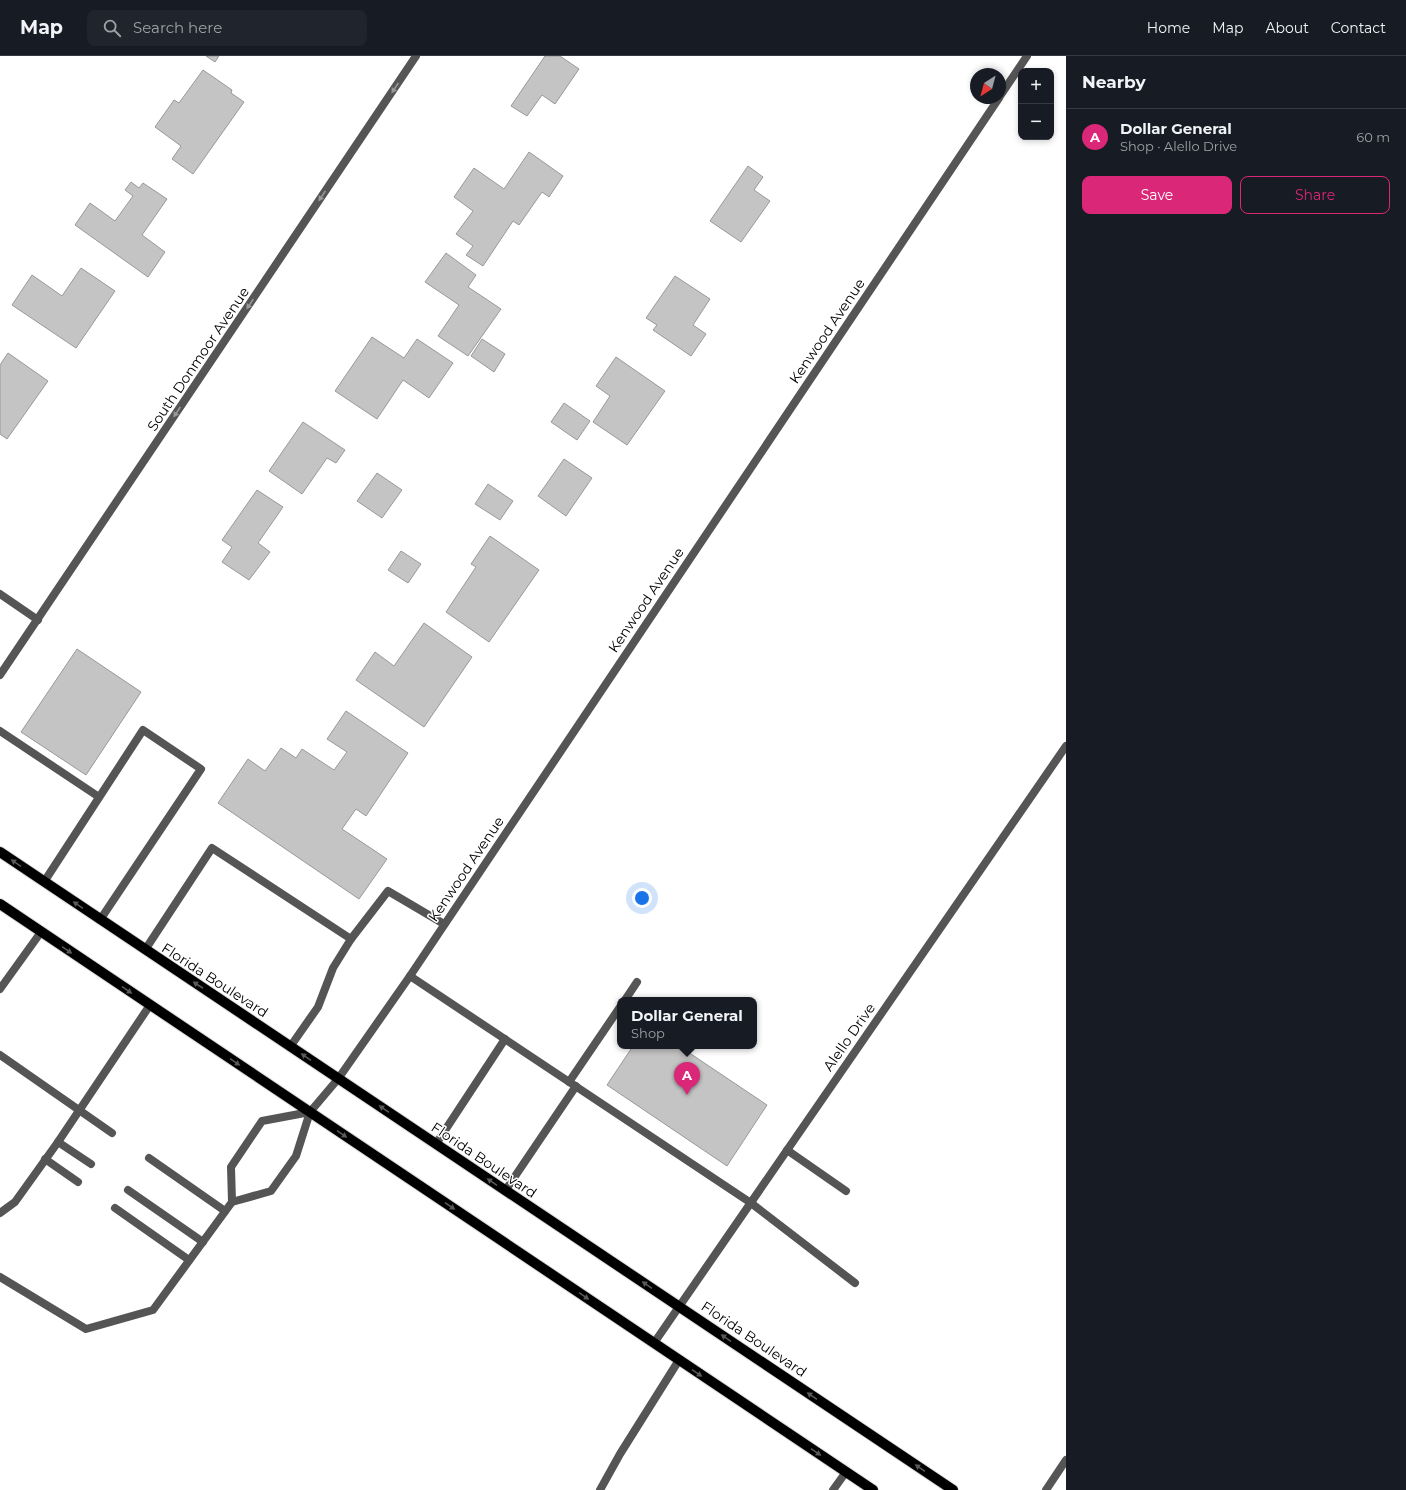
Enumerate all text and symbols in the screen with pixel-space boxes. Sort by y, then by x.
search box [87,10,367,46]
text: Map [20,16,63,39]
icon: search [101,17,123,39]
text: Search here [133,18,222,37]
text: Home [1147,19,1190,37]
text: Map [1212,19,1243,37]
text: About [1265,19,1309,37]
text: Contact [1331,19,1386,37]
north arrow [970,68,1006,104]
map controls [1018,68,1054,140]
button: + [1018,68,1054,104]
text: Nearby [1082,72,1146,92]
one-way arrow [391,83,398,94]
button: − [1018,104,1054,140]
text: Dollar General [1120,119,1232,138]
text: A [1090,129,1100,145]
text: 60 m [1356,129,1390,145]
text: Shop · Alello Drive [1120,138,1237,154]
button: Save [1082,176,1232,214]
button: Share [1240,176,1390,214]
one-way arrow [318,191,326,202]
street label: Kenwood Avenue [785,275,869,387]
street label: South Donmoor Avenue [143,284,253,434]
one-way arrow [246,299,254,310]
one-way arrow [174,407,181,418]
street label: Kenwood Avenue [604,544,688,656]
street label: Kenwood Avenue [424,813,508,925]
one-way arrow [10,859,21,867]
your location [632,888,652,908]
one-way arrow [73,901,83,909]
street label: Florida Boulevard [158,939,272,1021]
one-way arrow [61,946,73,953]
one-way arrow [193,981,203,989]
one-way arrow [122,986,132,994]
popup [617,997,757,1049]
street label: Alello Drive [819,1000,879,1074]
text: Dollar General [631,1006,743,1025]
text: Shop [631,1025,665,1041]
one-way arrow [301,1053,311,1061]
one-way arrow [230,1058,240,1066]
pin: A [674,1062,700,1095]
one-way arrow [379,1105,389,1113]
street label: Florida Boulevard [428,1118,540,1202]
one-way arrow [337,1130,348,1138]
one-way arrow [486,1178,497,1186]
one-way arrow [445,1202,455,1210]
one-way arrow [642,1281,652,1289]
one-way arrow [578,1292,589,1300]
street label: Florida Boulevard [698,1297,810,1381]
one-way arrow [721,1334,731,1342]
one-way arrow [692,1369,703,1376]
one-way arrow [807,1392,817,1400]
one-way arrow [810,1448,822,1455]
one-way arrow [915,1464,925,1472]

